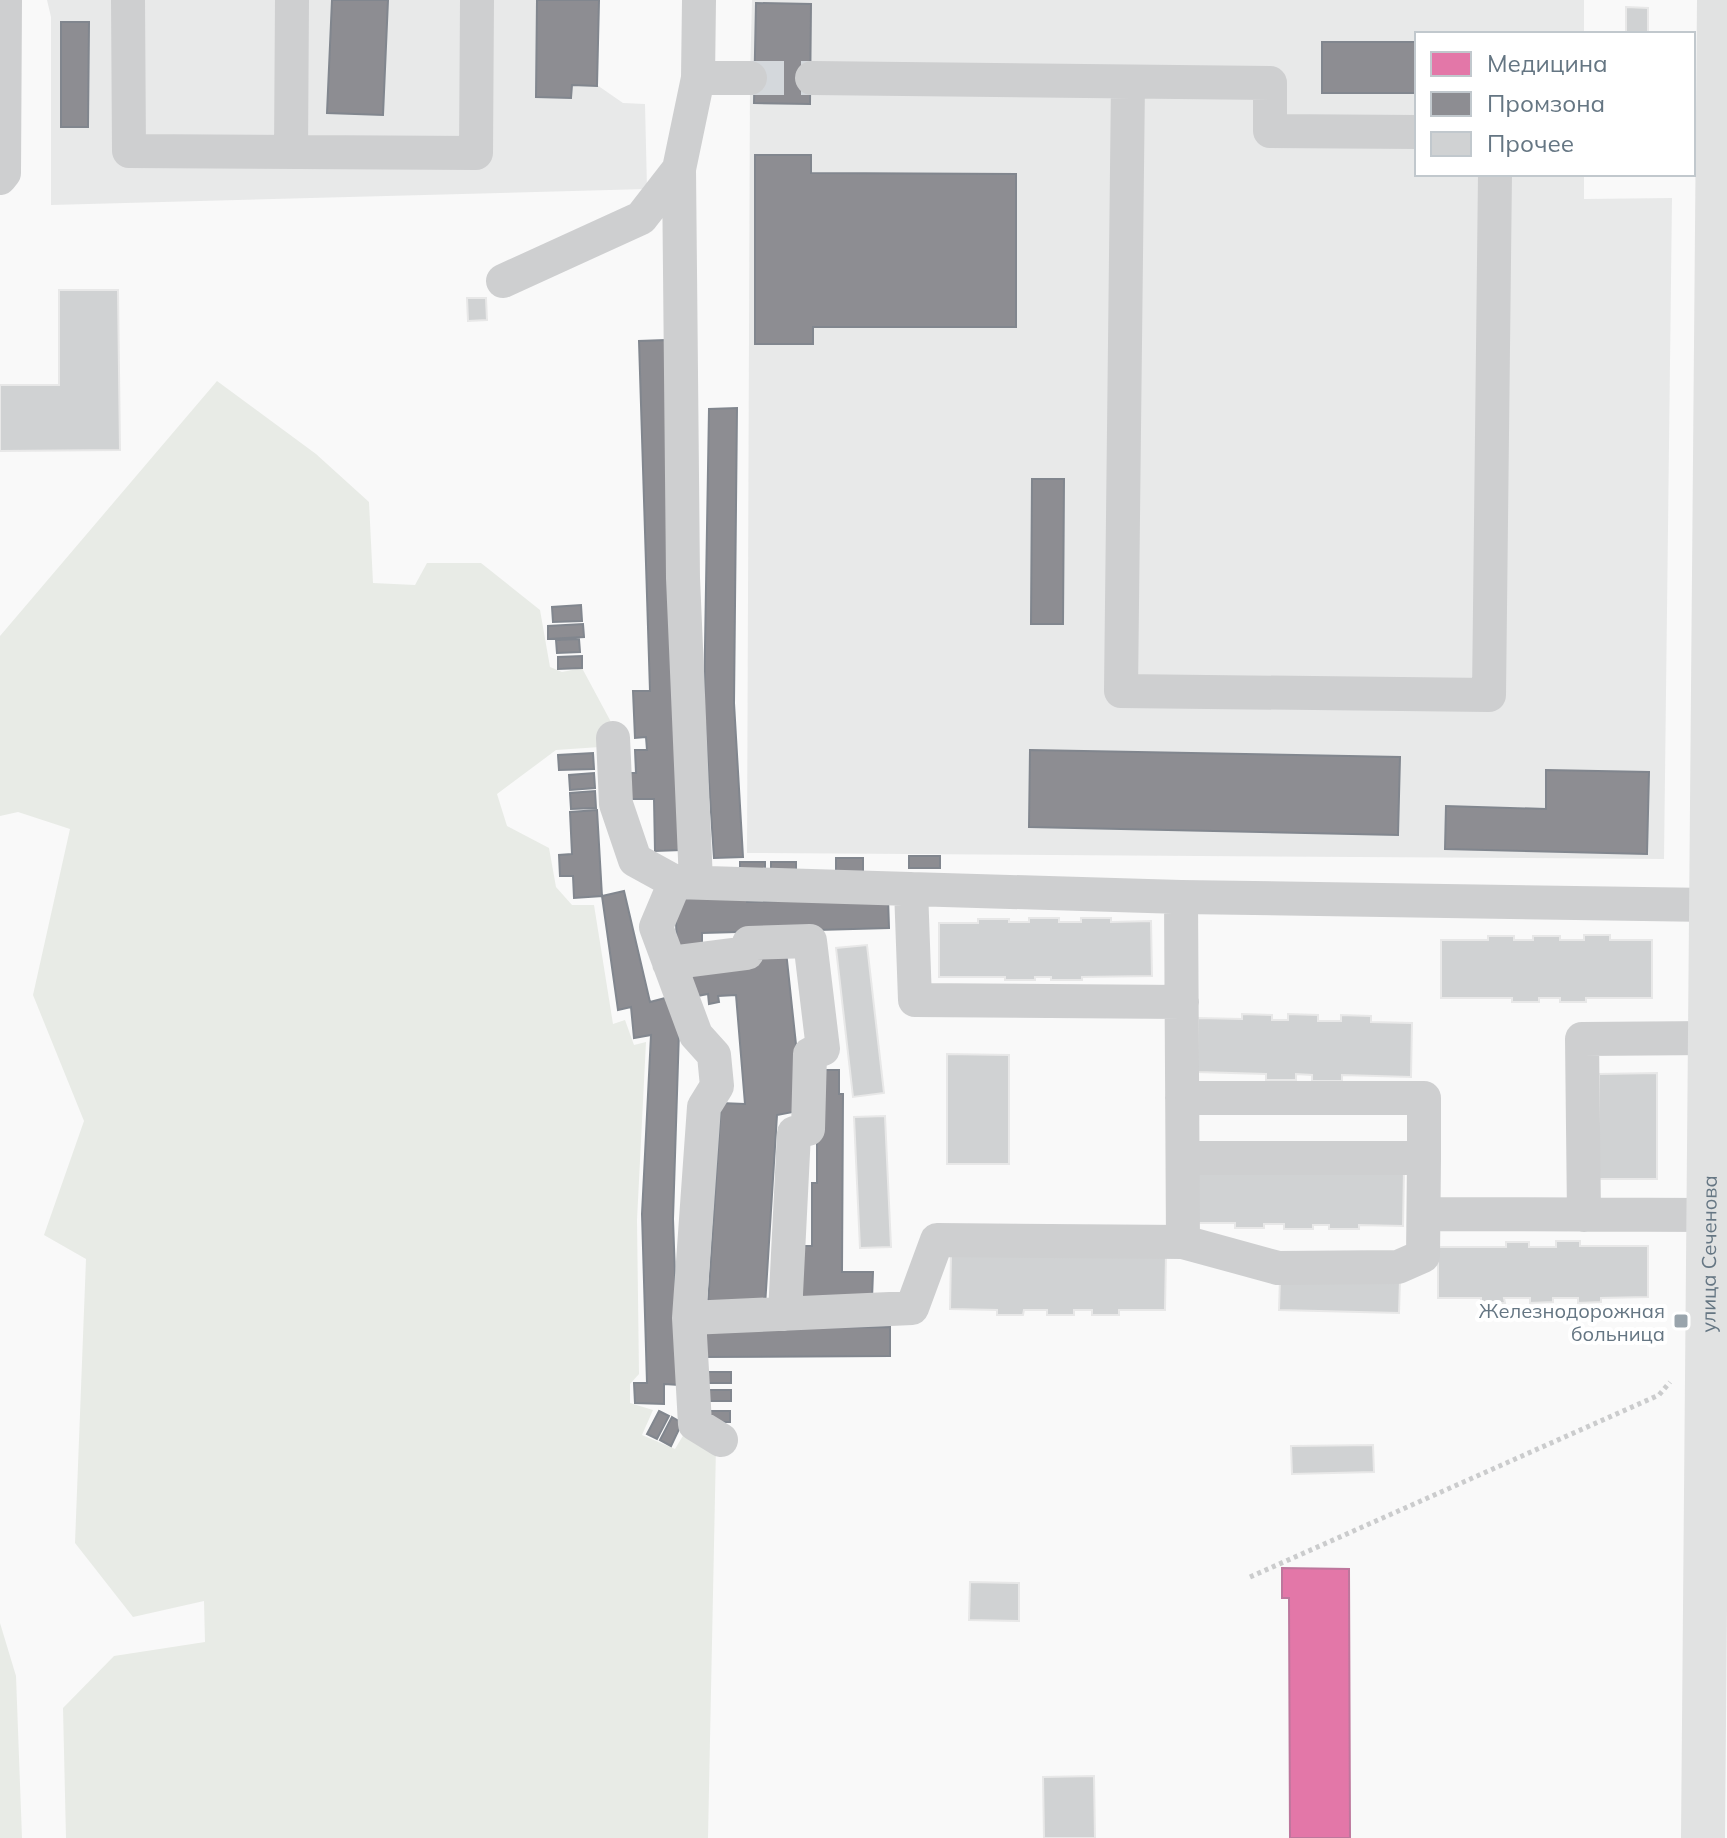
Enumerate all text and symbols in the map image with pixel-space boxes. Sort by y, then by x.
legend [1415,32,1695,176]
text: Медицина [1487,48,1608,78]
text: Промзона [1487,88,1605,118]
text: Прочее [1487,128,1574,158]
street label: улица Сеченова [1695,1175,1721,1333]
place label: Железнодорожная больница [1479,1298,1665,1346]
marker: Железнодорожная больница [1672,1312,1690,1330]

